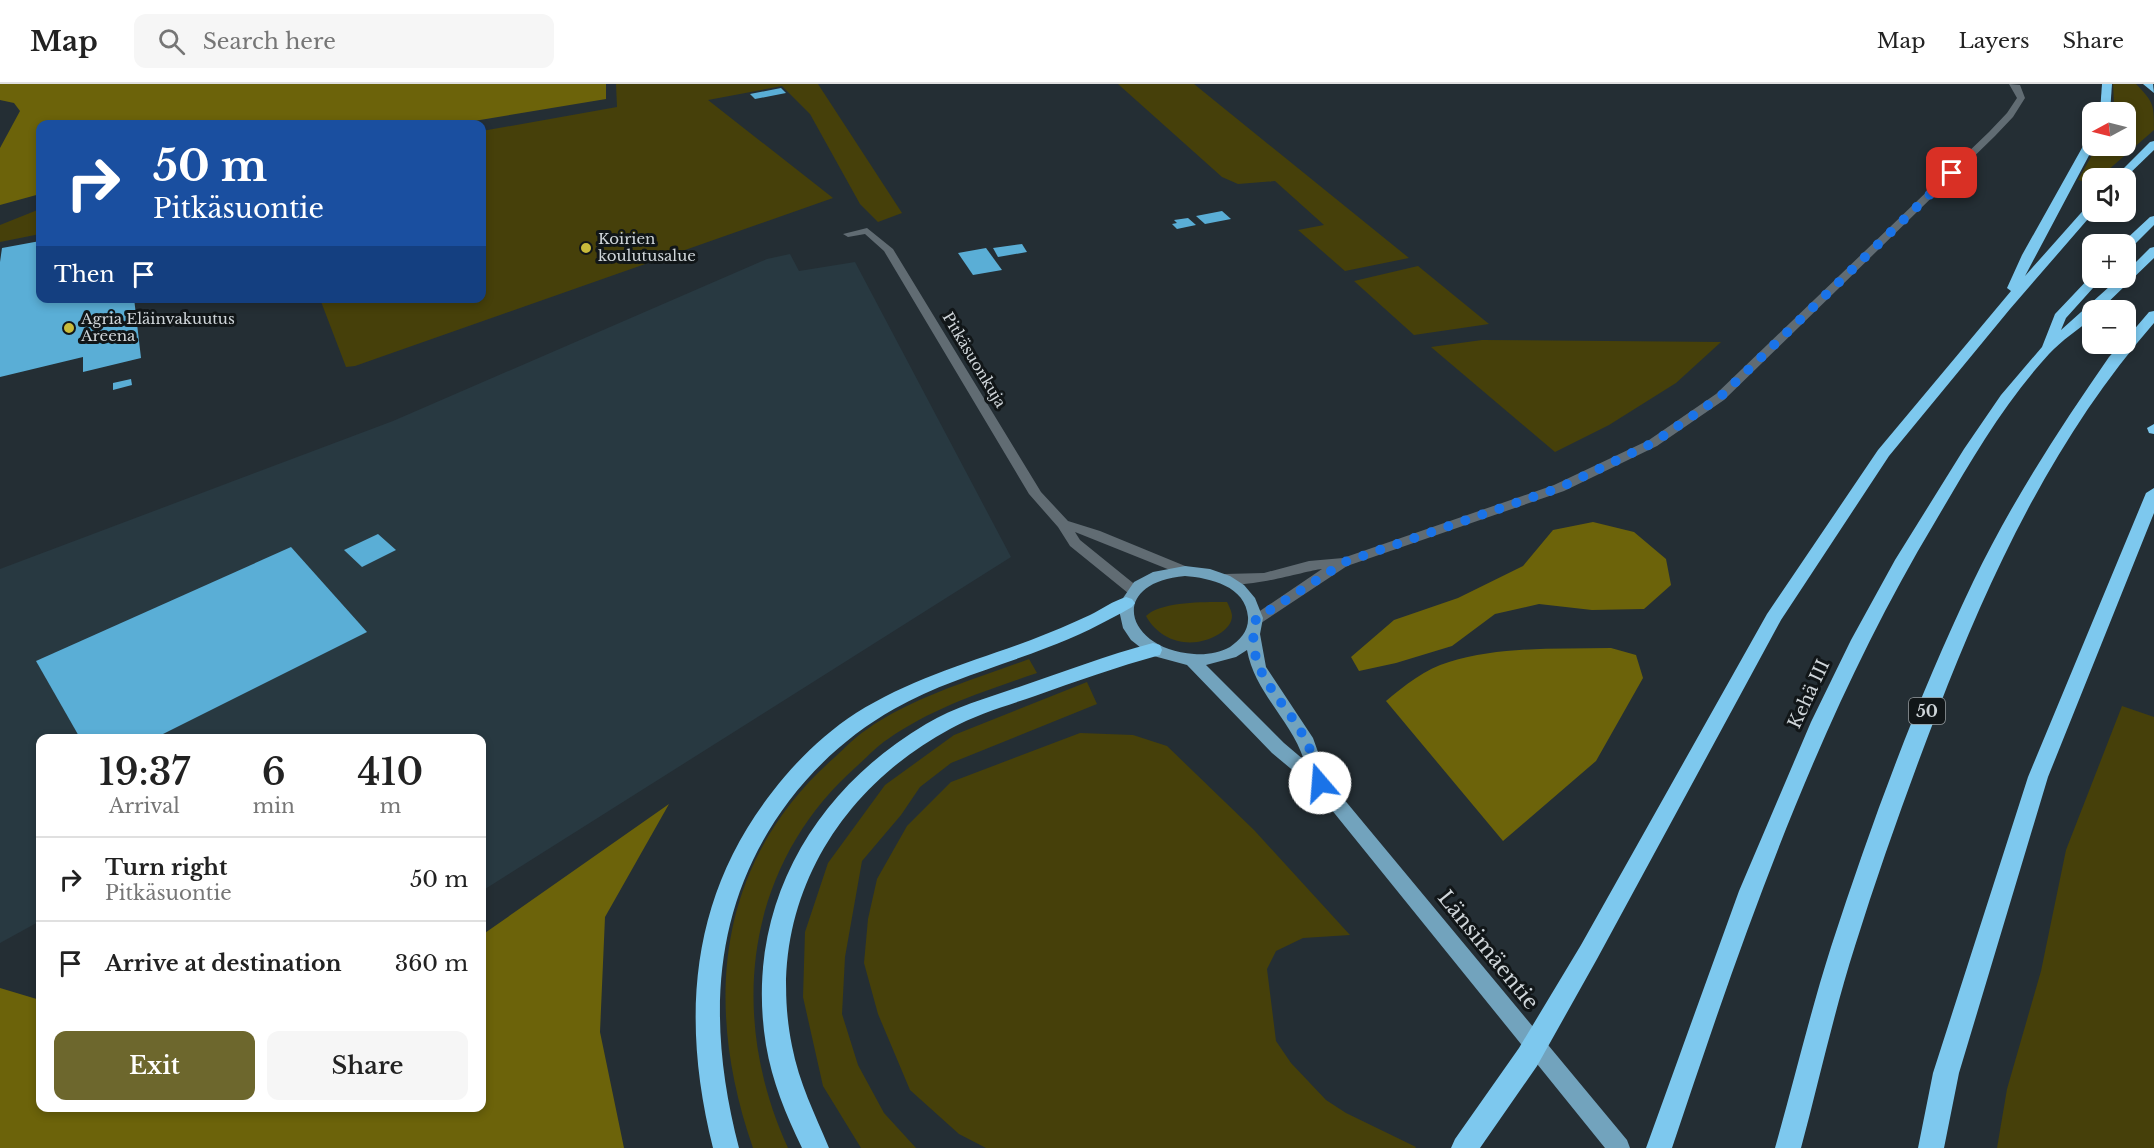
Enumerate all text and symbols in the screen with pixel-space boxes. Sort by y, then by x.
search box [134,14,554,68]
text: Map [30,24,98,59]
icon: search [155,25,188,58]
text: Search here [203,28,336,55]
text: Map [1877,28,1926,54]
text: Layers [1959,28,2030,54]
text: Share [2063,28,2124,54]
north arrow [2082,102,2136,156]
map controls [2082,102,2136,354]
text: 50 m [153,140,267,192]
icon: right [54,144,132,222]
pin [1926,147,1977,198]
icon: arrive [1935,156,1968,189]
button: sound [2082,168,2136,222]
text: Pitkäsuontie [153,192,324,225]
place label: Koirien koulutusalue [598,229,696,265]
button: + [2082,234,2136,288]
marker: Koirien koulutusalue [579,241,593,255]
icon: arrive [127,258,160,291]
text: Then [54,261,115,288]
button: − [2082,300,2136,354]
place label: Agria Eläinvakuutus Areena [80,309,235,345]
street label: Pitkäsuonkuja [939,309,1011,411]
marker: Agria Eläinvakuutus Areena [62,321,76,335]
street label: Kehä III [1783,656,1835,732]
road number: 50 [1909,698,1945,724]
text: 19:37 [99,750,190,795]
text: 6 [262,750,286,795]
text: 410 [358,750,423,795]
position arrow [1288,751,1352,815]
text: Arrival [109,794,180,818]
text: min [253,794,295,818]
text: m [380,794,401,818]
text: Turn right [105,854,227,881]
icon: right [54,863,87,896]
text: 50 m [410,866,468,893]
text: Pitkäsuontie [105,881,232,905]
street label: Länsimäentie [1432,885,1544,1015]
icon: arrive [54,947,87,980]
text: Arrive at destination [105,950,342,977]
text: 360 m [395,950,468,977]
button: Exit [54,1031,255,1100]
button: Share [267,1031,468,1100]

